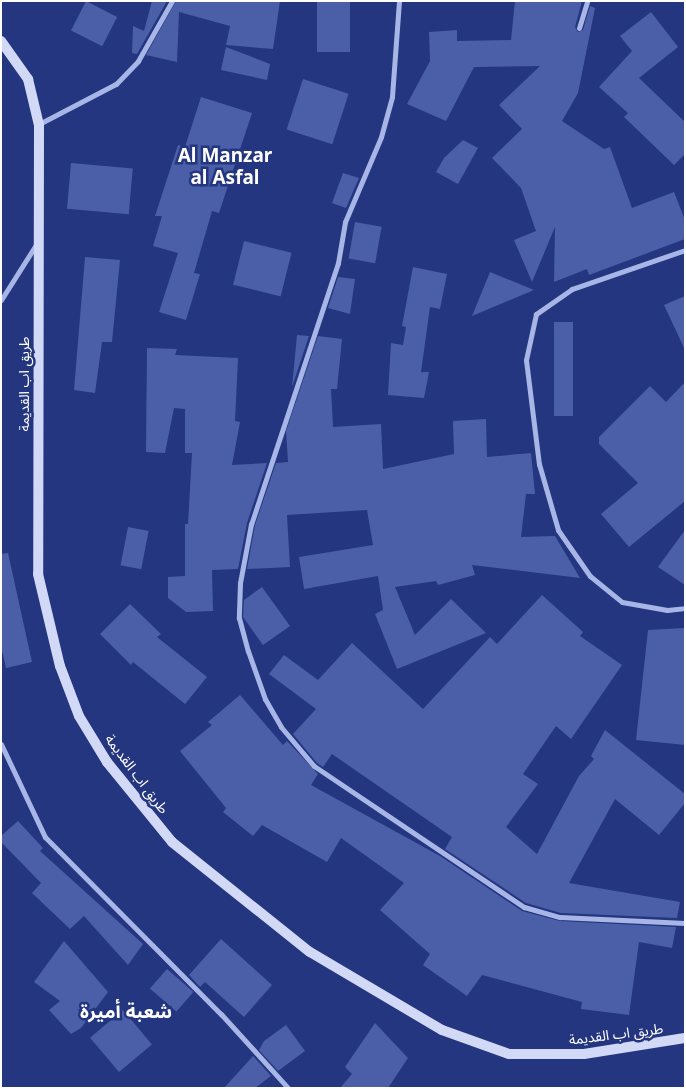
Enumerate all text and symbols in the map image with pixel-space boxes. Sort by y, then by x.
district label: Al Manzar al Asfal [178,145,272,189]
street label: طريق اب القديمة [16,336,32,432]
street label: طريق اب القديمة [102,731,172,817]
district label: شعبة أميرة [80,1001,172,1023]
street label: طريق اب القديمة [568,1020,664,1048]

